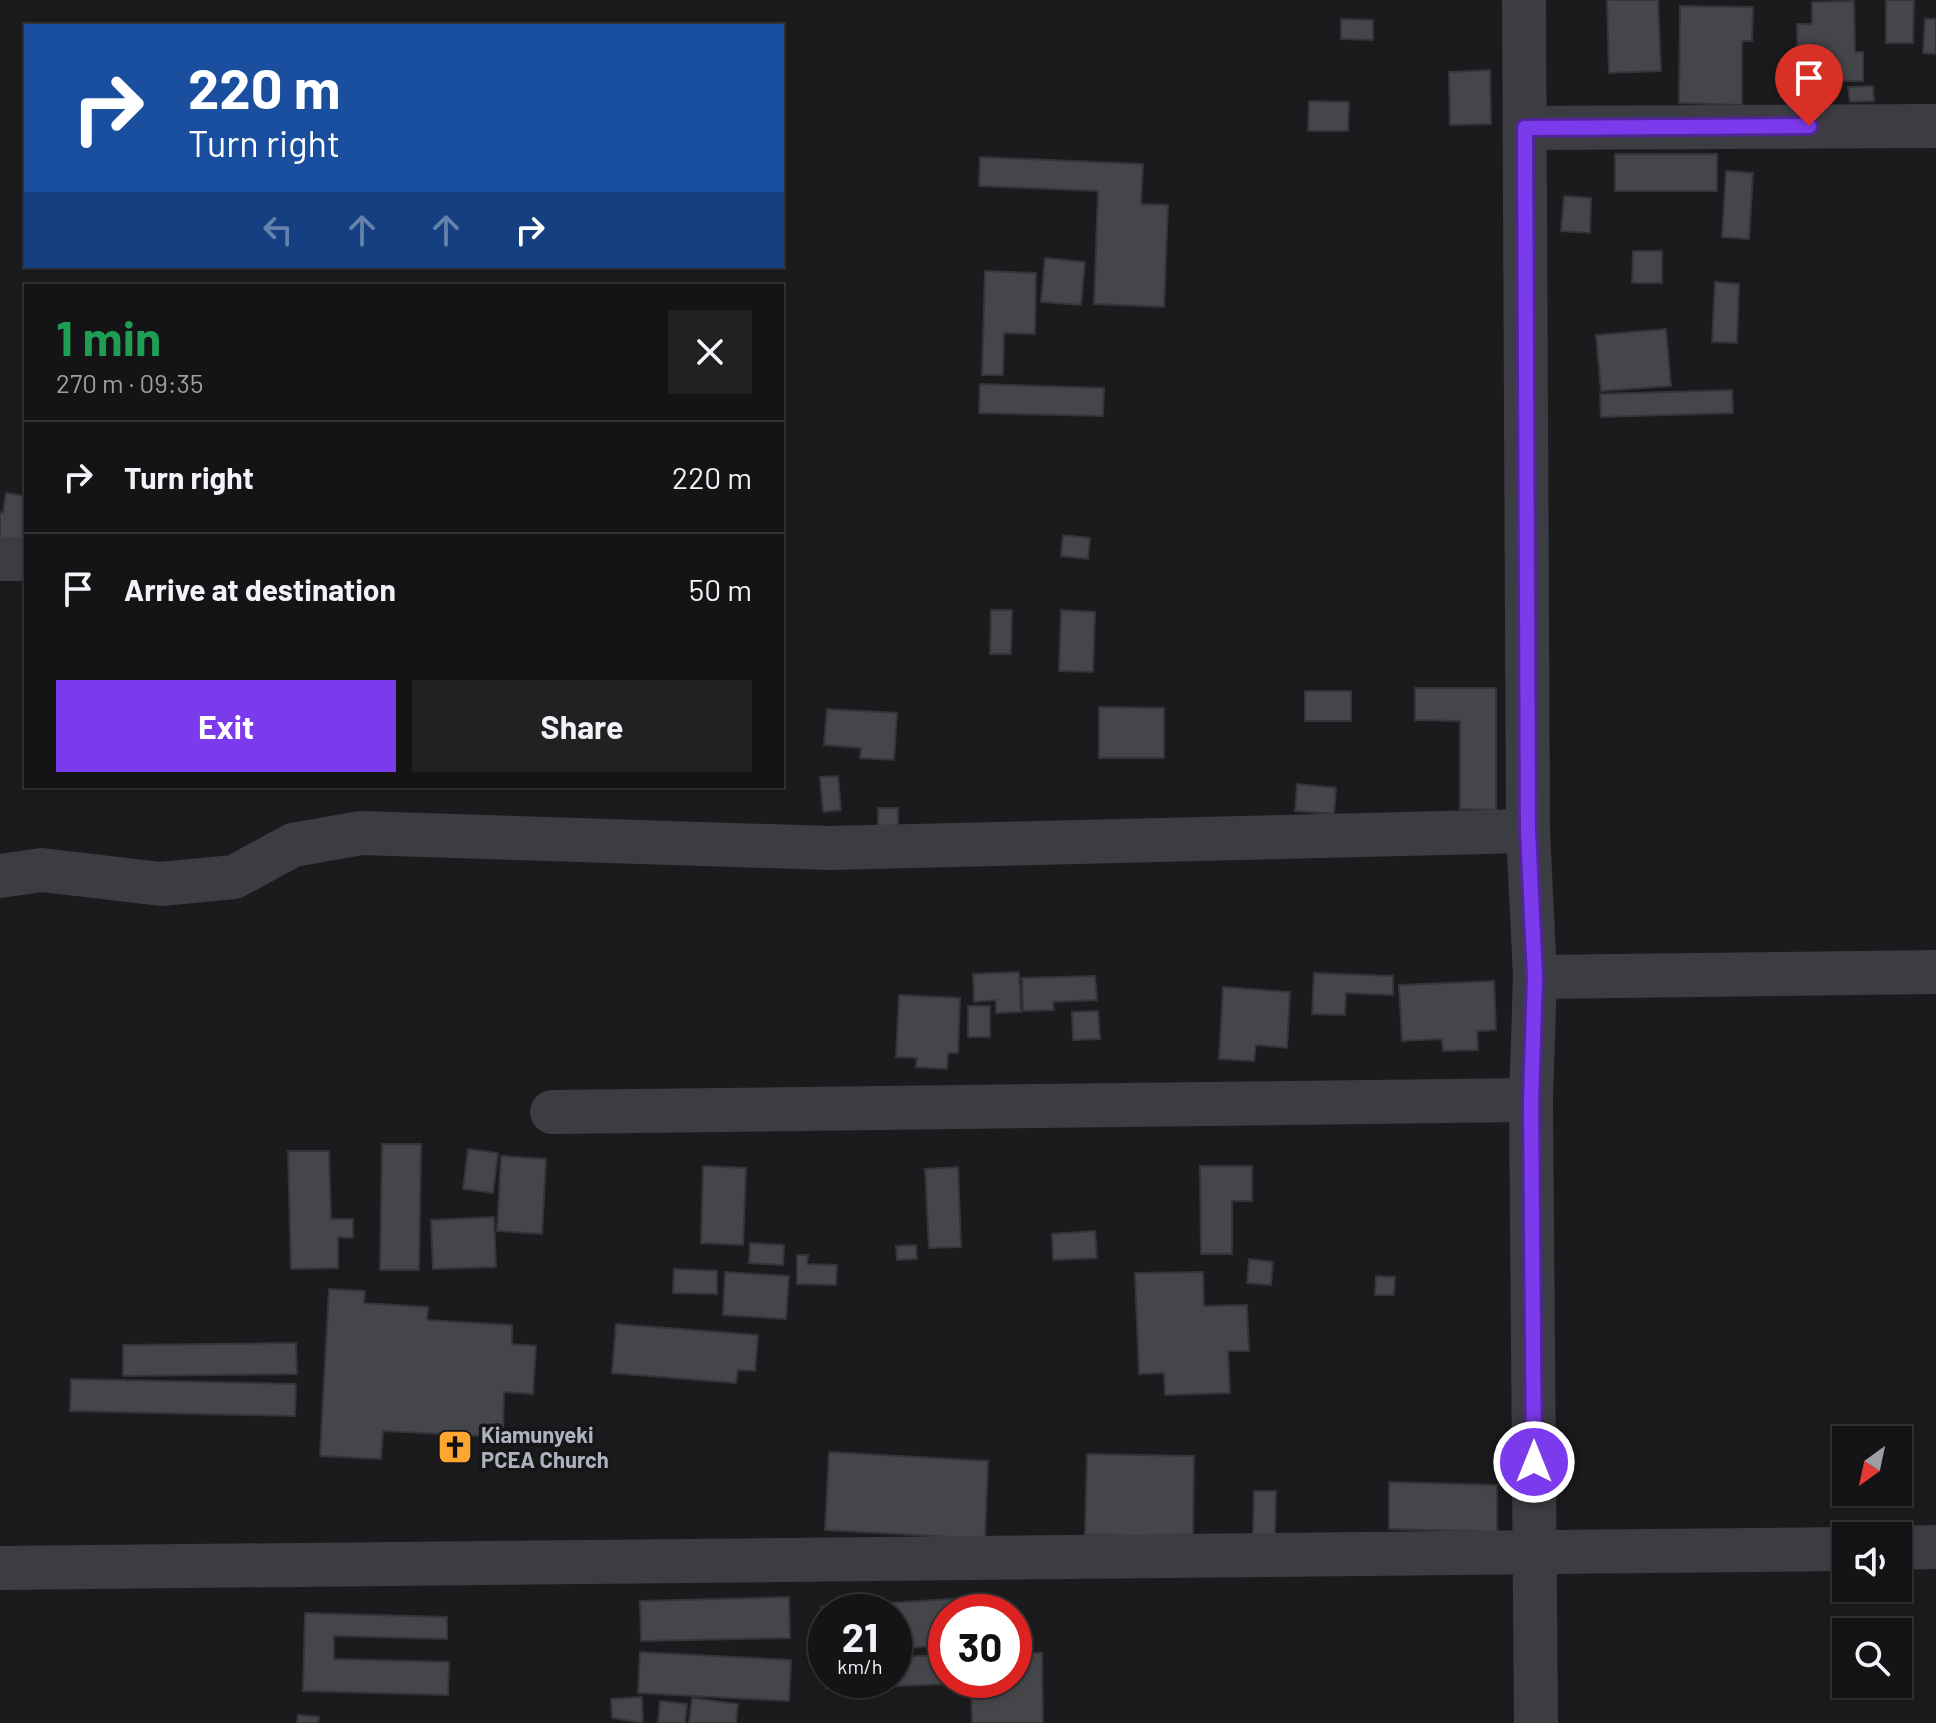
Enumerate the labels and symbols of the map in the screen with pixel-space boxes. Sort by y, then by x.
pin [1775,44,1843,126]
position arrow [1492,1420,1576,1504]
place label: Kiamunyeki PCEA Church [481,1421,609,1472]
north arrow [1832,1426,1912,1506]
church icon: Kiamunyeki PCEA Church [436,1428,474,1466]
speed limit sign: 30 [928,1594,1032,1698]

